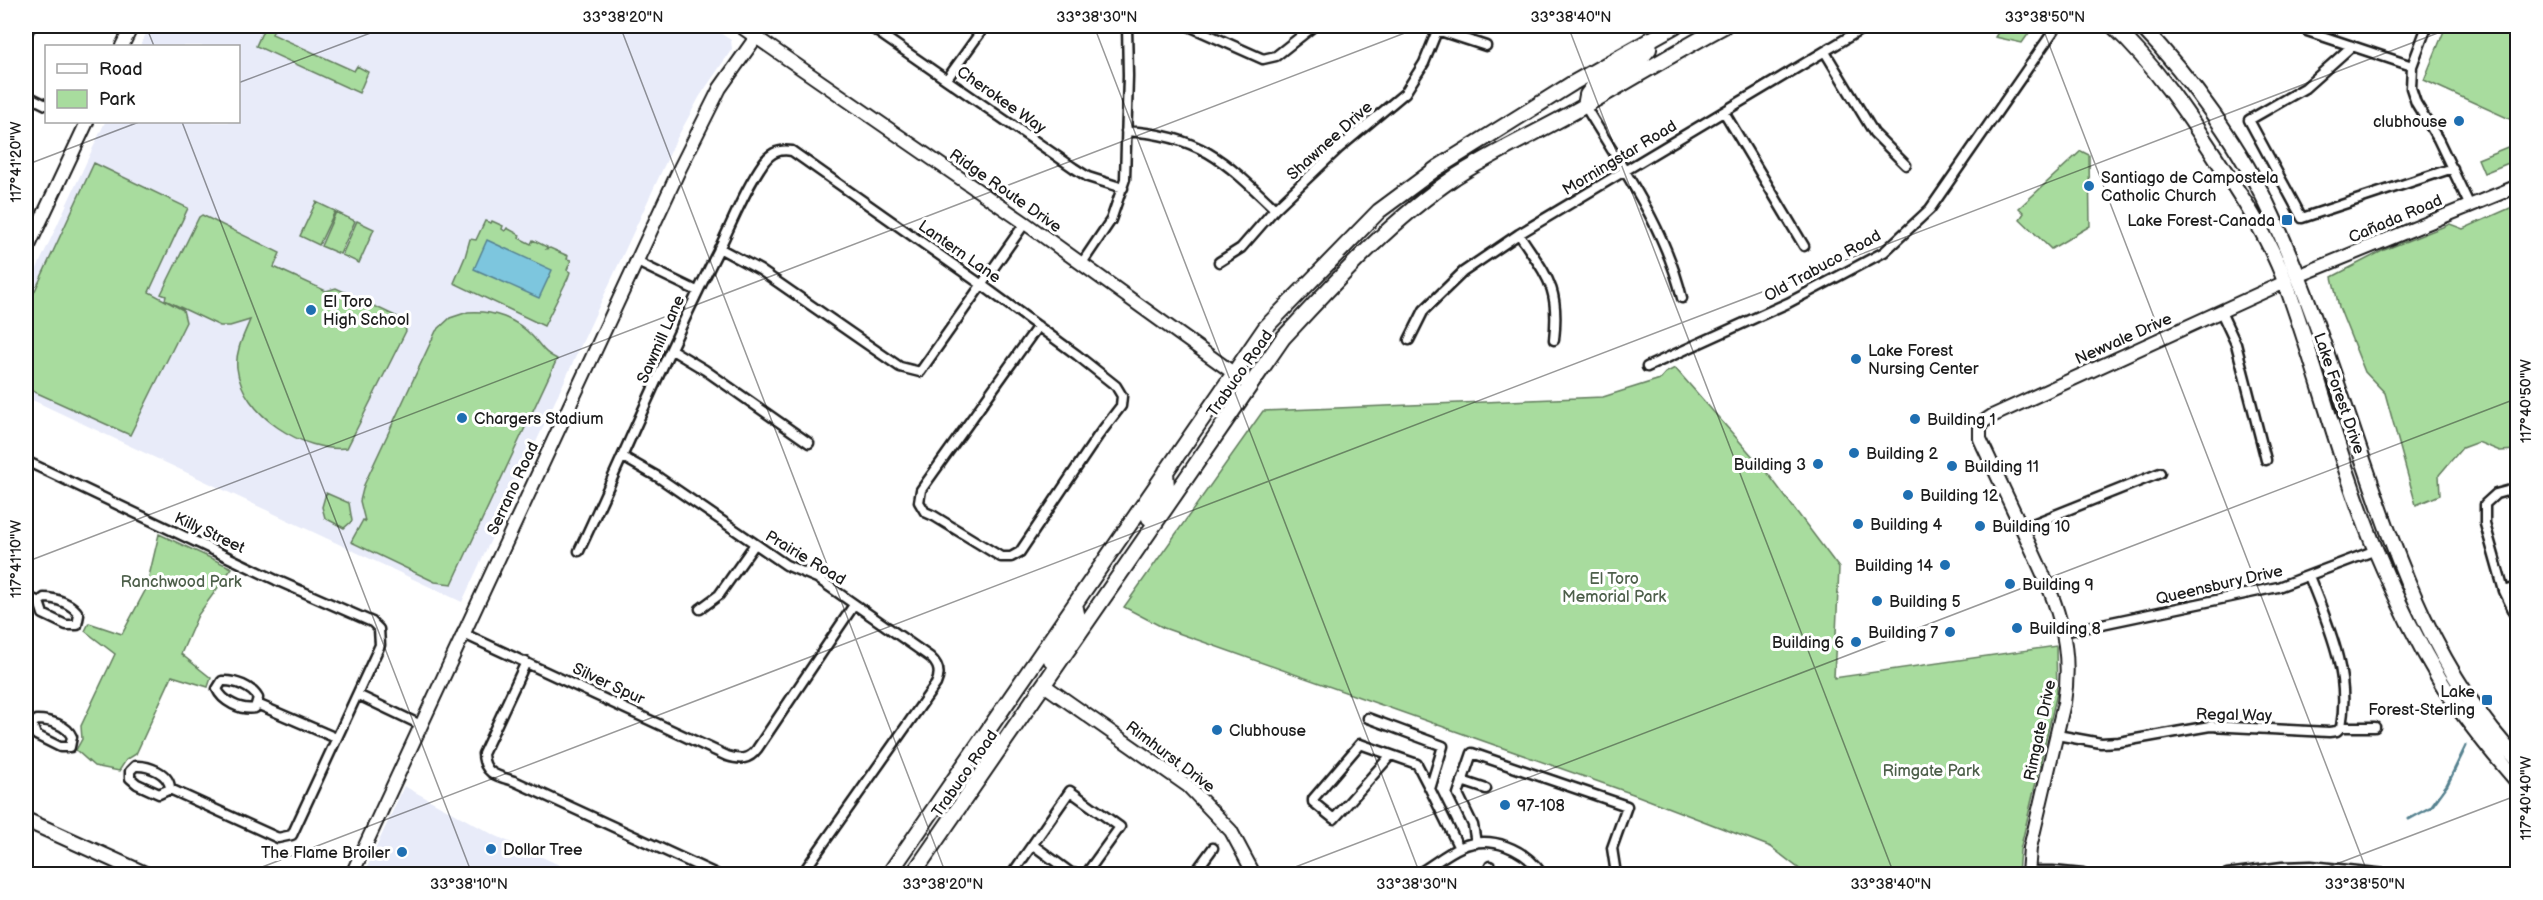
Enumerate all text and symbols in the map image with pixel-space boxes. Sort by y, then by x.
text: 33°38'20"N [583,8,663,27]
text: 33°38'30"N [1056,8,1138,27]
text: 33°38'40"N [1530,8,1612,27]
text: 33°38'50"N [2005,8,2085,27]
legend [45,45,240,123]
text: Road [99,59,143,80]
street label: Cherokee Way [953,62,1050,138]
text: Park [99,89,135,110]
street label: Shawnee Drive [1283,97,1377,184]
place label: clubhouse [2373,113,2447,132]
marker: clubhouse [2452,114,2466,128]
street label: Morningstar Road [1559,117,1680,200]
text: 117°41'20"W [7,121,26,203]
street label: Ridge Route Drive [945,145,1065,237]
place label: Santiago de Campostela Catholic Church [2101,169,2279,206]
marker: Santiago de Campostela Catholic Church [2082,179,2096,193]
street label: Cañada Road [2346,191,2445,248]
place label: Lake Forest-Canada [2127,212,2275,231]
marker: Lake Forest-Canada [2280,213,2294,227]
street label: Lantern Lane [914,217,1004,288]
street label: Old Trabuco Road [1761,226,1884,306]
street label: Sawmill Lane [634,292,689,387]
place label: El Toro High School [323,293,409,330]
marker: El Toro High School [304,303,318,317]
street label: Newvale Drive [2072,309,2175,369]
street label: Trabuco Road [1203,327,1277,421]
street label: Lake Forest Drive [2309,330,2368,457]
place label: Lake Forest Nursing Center [1868,342,1979,379]
marker: Lake Forest Nursing Center [1849,352,1863,366]
text: 117°40'50"W [2517,359,2536,443]
place label: Chargers Stadium [474,410,603,429]
marker: Chargers Stadium [455,411,469,425]
place label: Building 1 [1927,411,1996,430]
marker: Building 1 [1908,412,1922,426]
street label: Serrano Road [483,439,543,538]
place label: Building 2 [1866,445,1939,464]
marker: Building 2 [1847,446,1861,460]
place label: Building 3 [1734,456,1806,475]
marker: Building 3 [1811,457,1825,471]
place label: Building 11 [1964,458,2039,477]
marker: Building 11 [1945,459,1959,473]
place label: Building 12 [1920,487,1999,506]
marker: Building 12 [1901,488,1915,502]
street label: Killy Street [171,509,248,558]
place label: Building 4 [1870,516,1943,535]
marker: Building 4 [1851,517,1865,531]
place label: Building 10 [1992,518,2070,537]
marker: Building 10 [1973,519,1987,533]
text: 117°41'10"W [7,520,26,598]
street label: Prairie Road [762,527,849,590]
place label: Building 14 [1854,557,1933,576]
marker: Building 14 [1938,558,1952,572]
street label: Queensbury Drive [2154,561,2285,609]
park label: El Toro Memorial Park [1562,570,1666,607]
park label: Ranchwood Park [120,573,242,592]
place label: Building 9 [2022,576,2094,595]
marker: Building 9 [2003,577,2017,591]
place label: Building 5 [1889,593,1961,612]
marker: Building 5 [1870,594,1884,608]
place label: Building 8 [2029,620,2101,639]
marker: Building 8 [2010,621,2024,635]
place label: Building 7 [1868,624,1938,643]
marker: Building 7 [1943,625,1957,639]
place label: Building 6 [1772,634,1844,653]
marker: Building 6 [1849,635,1863,649]
street label: Silver Spur [569,659,648,709]
street label: Rimgate Drive [2021,678,2061,782]
place label: Lake Forest-Sterling [2368,683,2476,720]
marker: Lake Forest-Sterling [2480,693,2494,707]
street label: Regal Way [2196,705,2273,726]
street label: Rimhurst Drive [1122,718,1219,797]
place label: Clubhouse [1229,722,1306,741]
marker: Clubhouse [1210,723,1224,737]
street label: Trabuco Road [928,727,1002,821]
text: 117°40'40"W [2517,755,2536,840]
park label: Rimgate Park [1882,762,1980,781]
place label: 97-108 [1517,797,1565,816]
marker: 97-108 [1498,798,1512,812]
place label: Dollar Tree [503,841,583,860]
marker: Dollar Tree [484,842,498,856]
place label: The Flame Broiler [261,844,390,863]
marker: The Flame Broiler [395,845,409,859]
text: 33°38'10"N [430,875,508,894]
text: 33°38'20"N [903,875,983,894]
text: 33°38'30"N [1376,875,1458,894]
text: 33°38'40"N [1850,875,1932,894]
text: 33°38'50"N [2325,875,2405,894]

